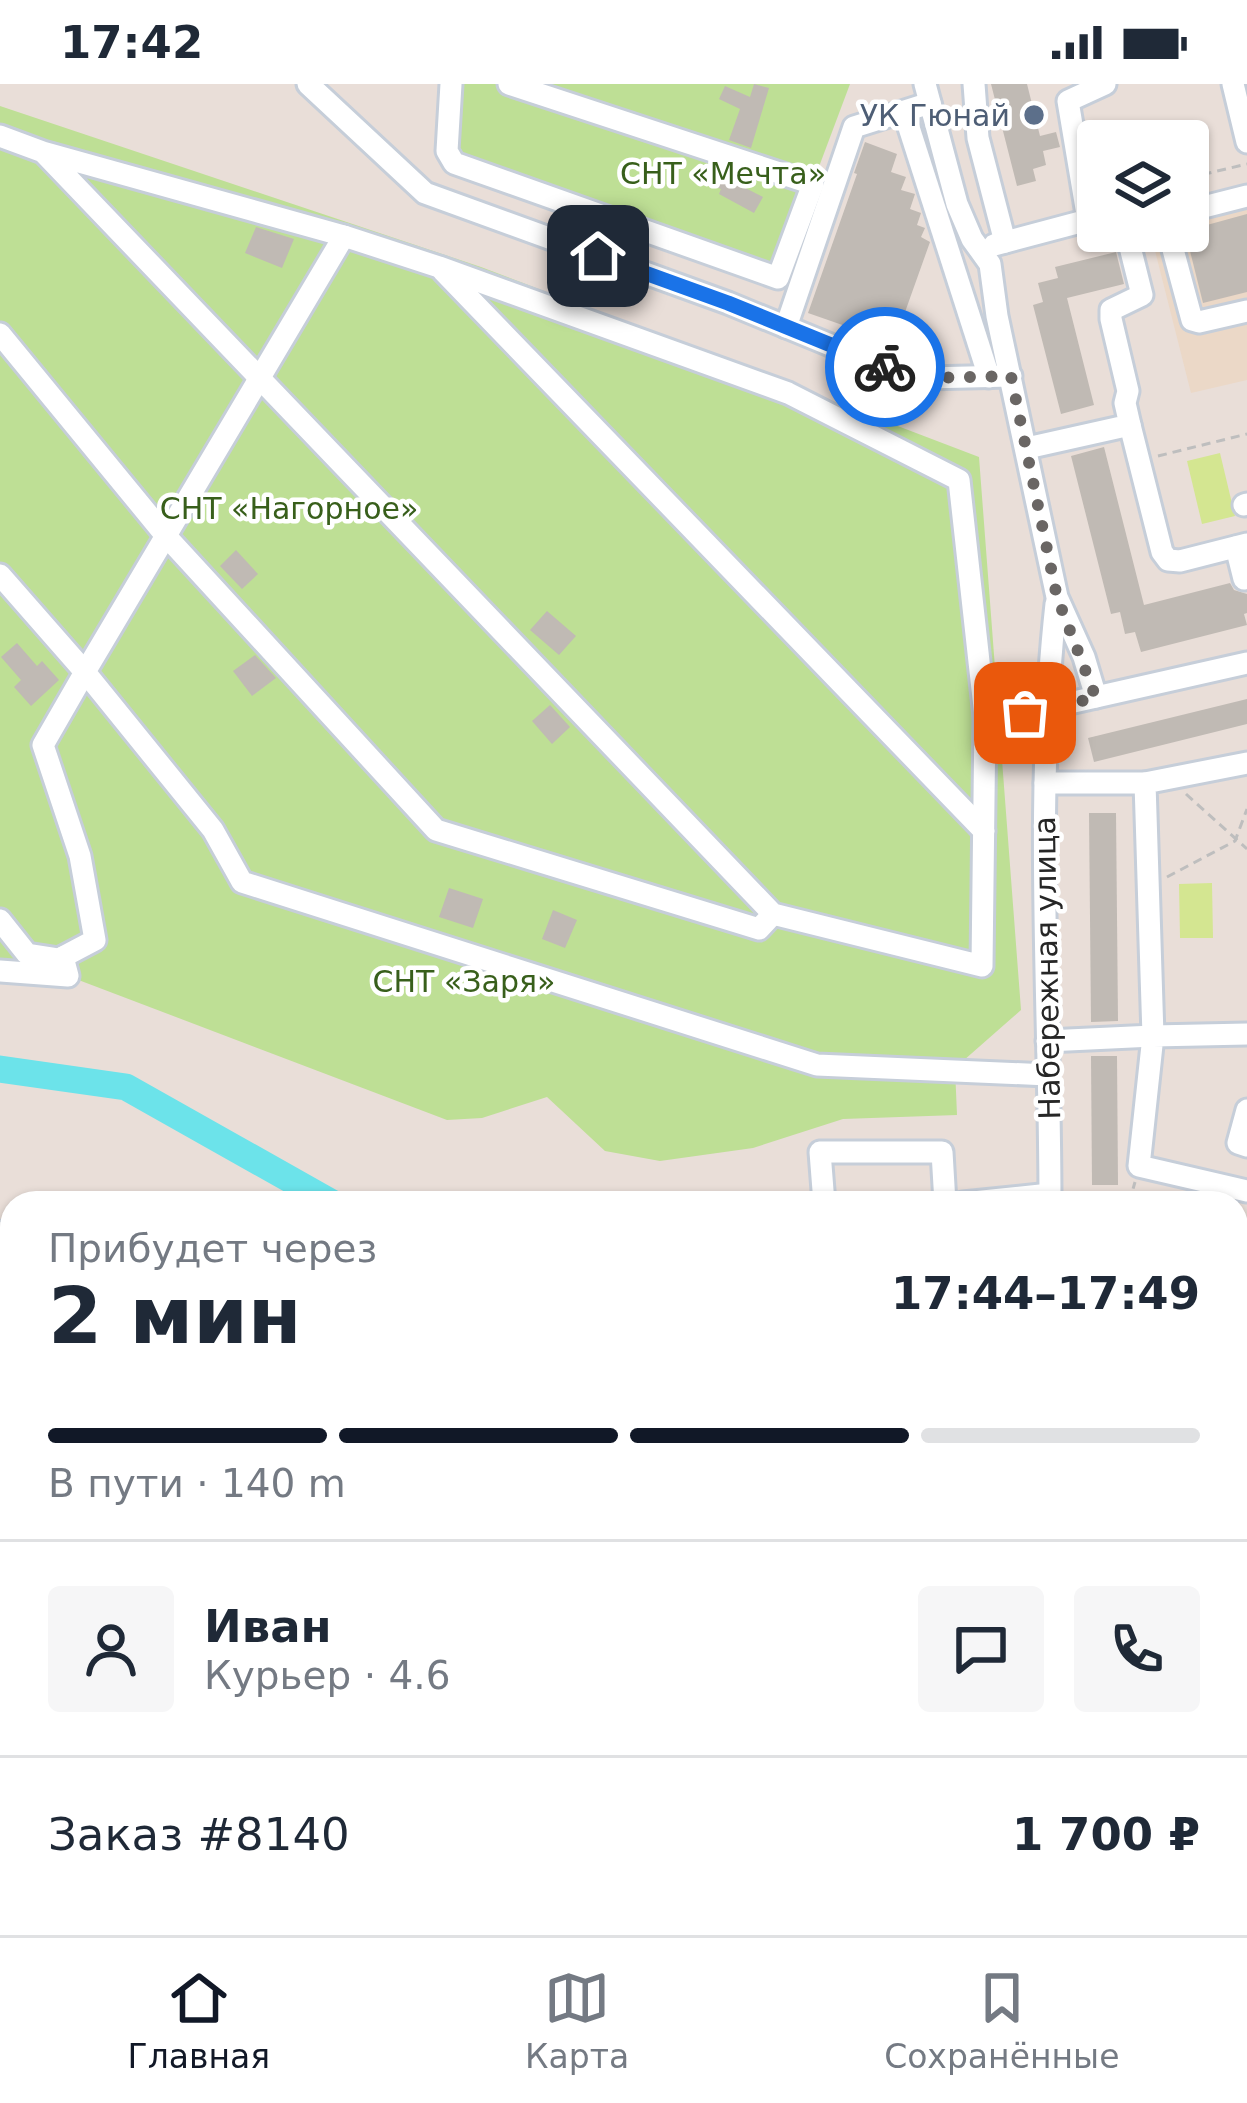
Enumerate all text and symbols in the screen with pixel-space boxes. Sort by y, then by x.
text: 17:42 [60,16,203,69]
place label: УК Гюнай [860,98,1010,133]
marker: УК Гюнай [1021,102,1047,128]
map controls [1077,120,1209,252]
button: layers [1077,120,1209,252]
park label: СНТ «Мечта» [620,156,826,191]
pin [547,205,649,307]
icon: home [565,223,631,289]
courier [825,307,945,427]
icon: bike [852,334,918,400]
park label: СНТ «Нагорное» [160,491,418,526]
pin [974,662,1076,764]
icon: bag [992,680,1058,746]
street label: Набережная улица [1027,816,1067,1120]
park label: СНТ «Заря» [373,964,555,999]
text: Прибудет через [48,1226,377,1271]
text: 17:44–17:49 [891,1267,1200,1320]
text: 2 мин [48,1271,302,1361]
text: В пути · 140 m [48,1461,346,1506]
button: person [48,1586,174,1712]
button: chat [918,1586,1044,1712]
button: phone [1074,1586,1200,1712]
text: Иван [204,1600,332,1653]
text: Курьер · 4.6 [204,1653,450,1698]
text: Заказ #8140 [48,1808,350,1861]
text: 1 700 ₽ [1012,1808,1200,1861]
tab: Главная [128,1965,270,2076]
tab: Карта [525,1965,629,2076]
tab: Сохранённые [884,1965,1119,2076]

